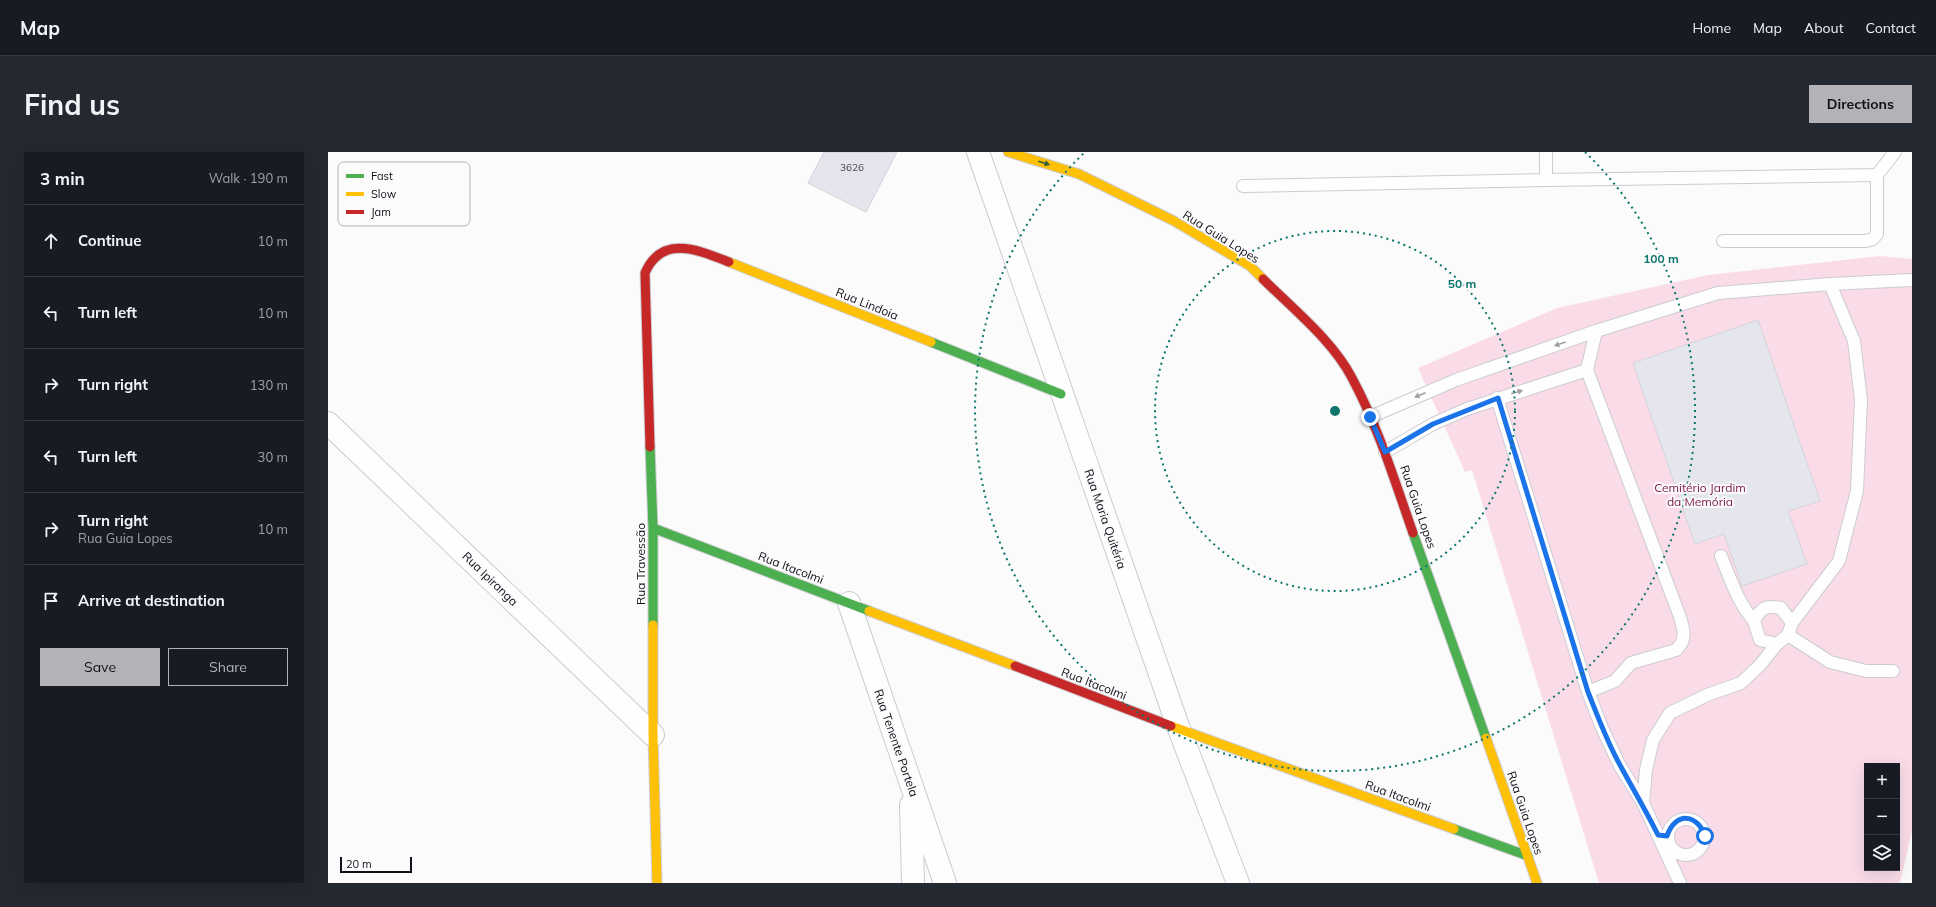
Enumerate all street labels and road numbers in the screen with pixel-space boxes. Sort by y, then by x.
street label: Rua Guia Lopes [1180,207,1262,266]
street label: Rua Lindoia [834,284,901,323]
street label: Rua Guia Lopes [1397,463,1440,551]
street label: Rua Maria Quitéria [1081,467,1130,571]
street label: Rua Travessão [633,523,648,605]
street label: Rua Ipiranga [459,548,521,609]
street label: Rua Itacolmi [756,548,826,587]
street label: Rua Itacolmi [1059,664,1129,703]
street label: Rua Tenente Portela [871,687,922,799]
street label: Rua Guia Lopes [1504,769,1547,857]
street label: Rua Itacolmi [1363,777,1433,814]

